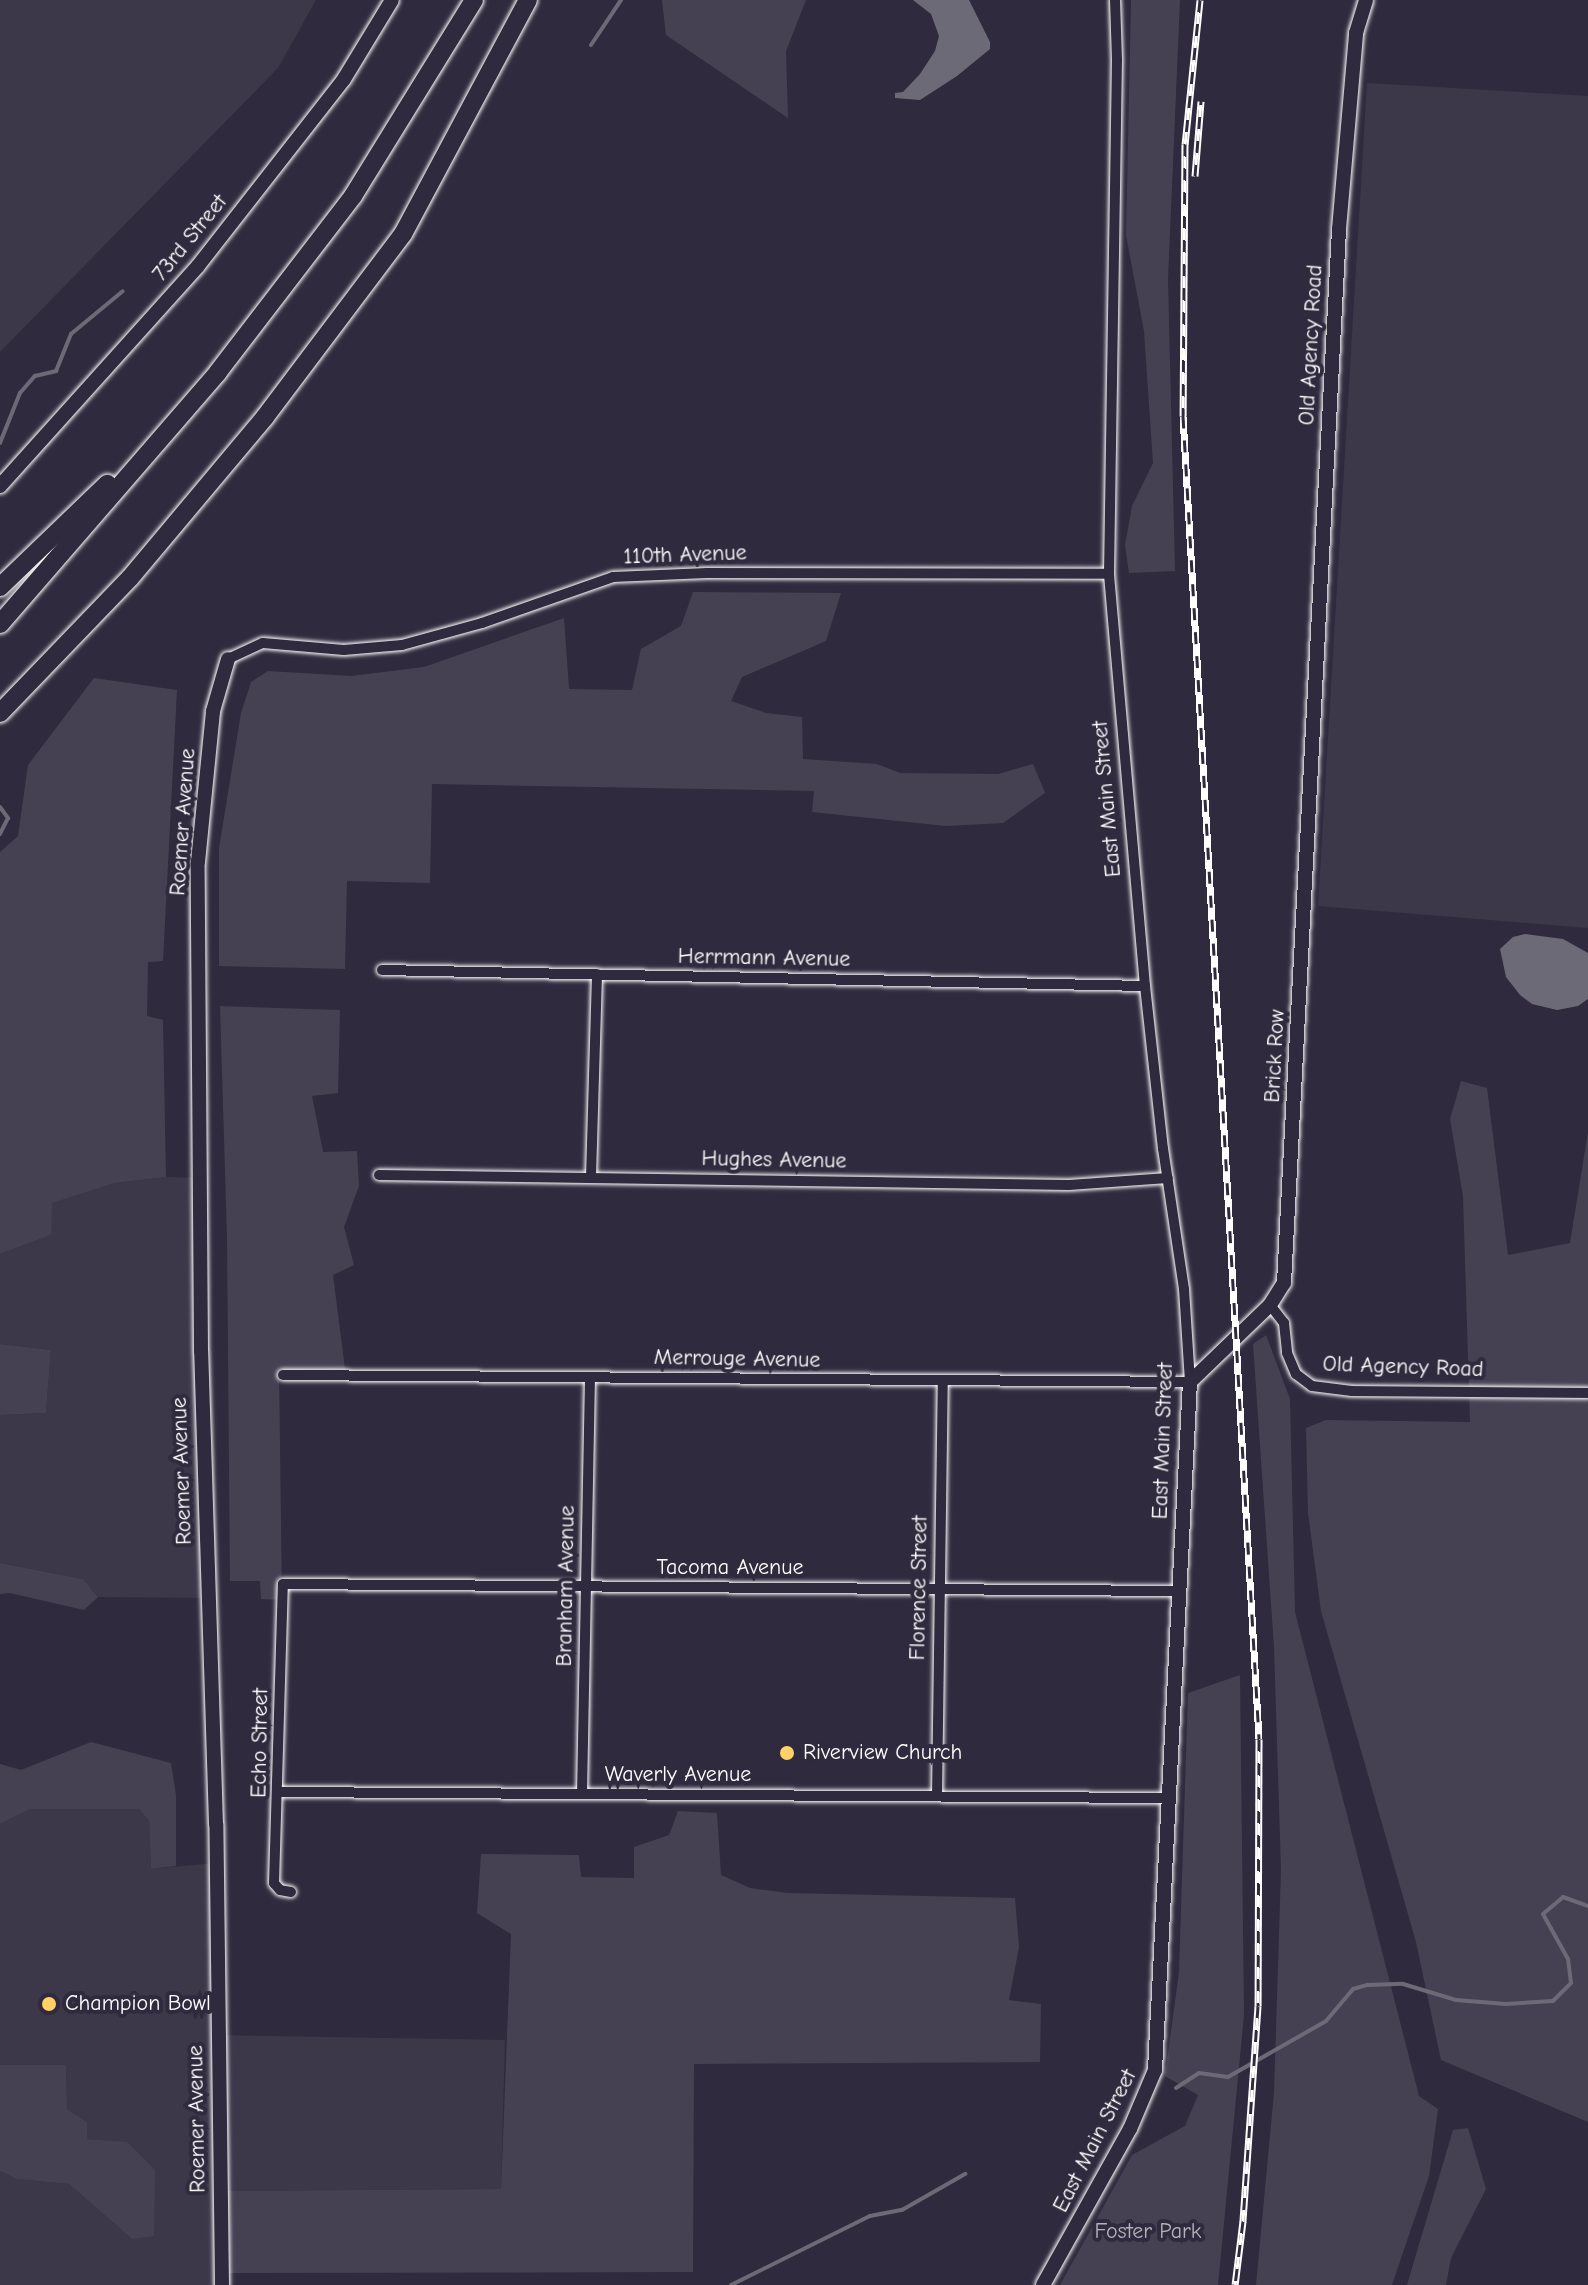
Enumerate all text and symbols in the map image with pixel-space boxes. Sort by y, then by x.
street label: 73rd Street [147,189,233,287]
street label: Old Agency Road [1294,264,1328,426]
street label: 110th Avenue [623,540,747,570]
street label: East Main Street [1087,720,1127,878]
street label: Roemer Avenue [165,747,201,897]
street label: Herrmann Avenue [677,943,851,973]
street label: Brick Row [1259,1009,1291,1103]
street label: Hughes Avenue [701,1146,847,1174]
street label: Merrouge Avenue [654,1344,820,1374]
street label: Old Agency Road [1322,1351,1484,1383]
street label: East Main Street [1147,1362,1179,1520]
street label: Roemer Avenue [166,1397,198,1545]
street label: Branham Avenue [551,1505,581,1667]
street label: Florence Street [905,1515,933,1661]
street label: Tacoma Avenue [657,1555,803,1581]
street label: Echo Street [246,1688,274,1798]
place label: Riverview Church [803,1740,962,1766]
marker: Riverview Church [778,1744,796,1762]
street label: Waverly Avenue [605,1762,751,1788]
place label: Champion Bowl [65,1991,211,2017]
marker: Champion Bowl [40,1995,58,2013]
street label: Roemer Avenue [183,2045,211,2193]
street label: East Main Street [1048,2065,1142,2217]
park label: Foster Park [1095,2219,1201,2245]

